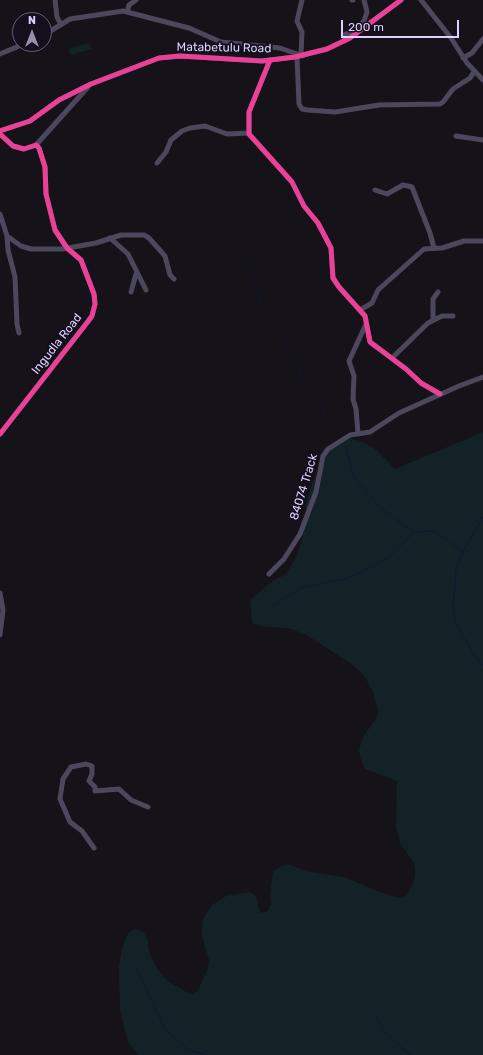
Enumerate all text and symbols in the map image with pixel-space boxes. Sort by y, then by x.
north arrow [12,12,52,52]
scale bar [343,12,461,38]
text: N [28,14,36,27]
text: 200 m [348,20,384,34]
street label: Matabetulu Road [177,40,271,56]
street label: Ingudla Road [29,311,85,377]
street label: 84074 Track [287,452,321,522]

